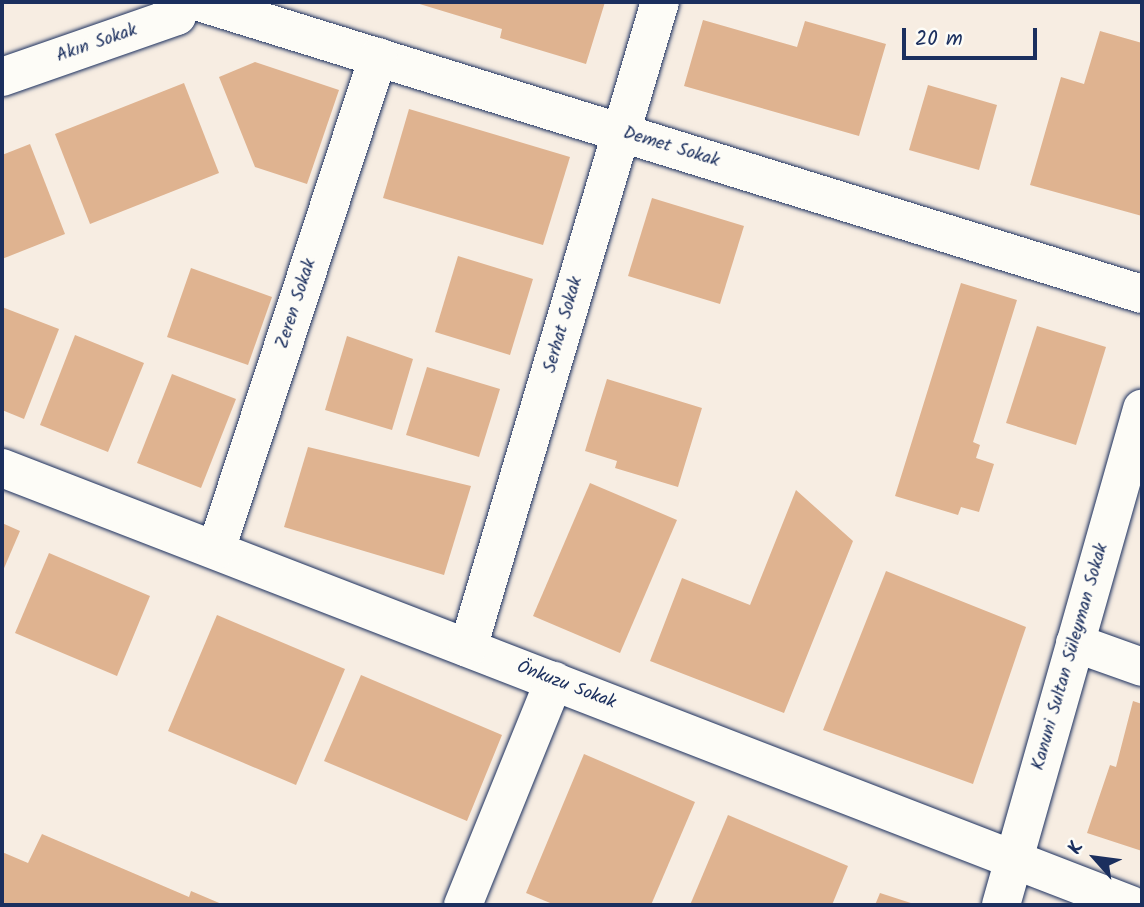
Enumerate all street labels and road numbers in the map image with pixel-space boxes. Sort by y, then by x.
street label: Akın Sokak [54,20,140,68]
street label: Demet Sokak [620,123,722,173]
street label: Zeren Sokak [272,256,322,352]
street label: Serhat Sokak [540,274,588,376]
street label: Kanuni Sultan Süleyman Sokak [1028,541,1114,773]
street label: Önkuzu Sokak [513,657,619,715]

